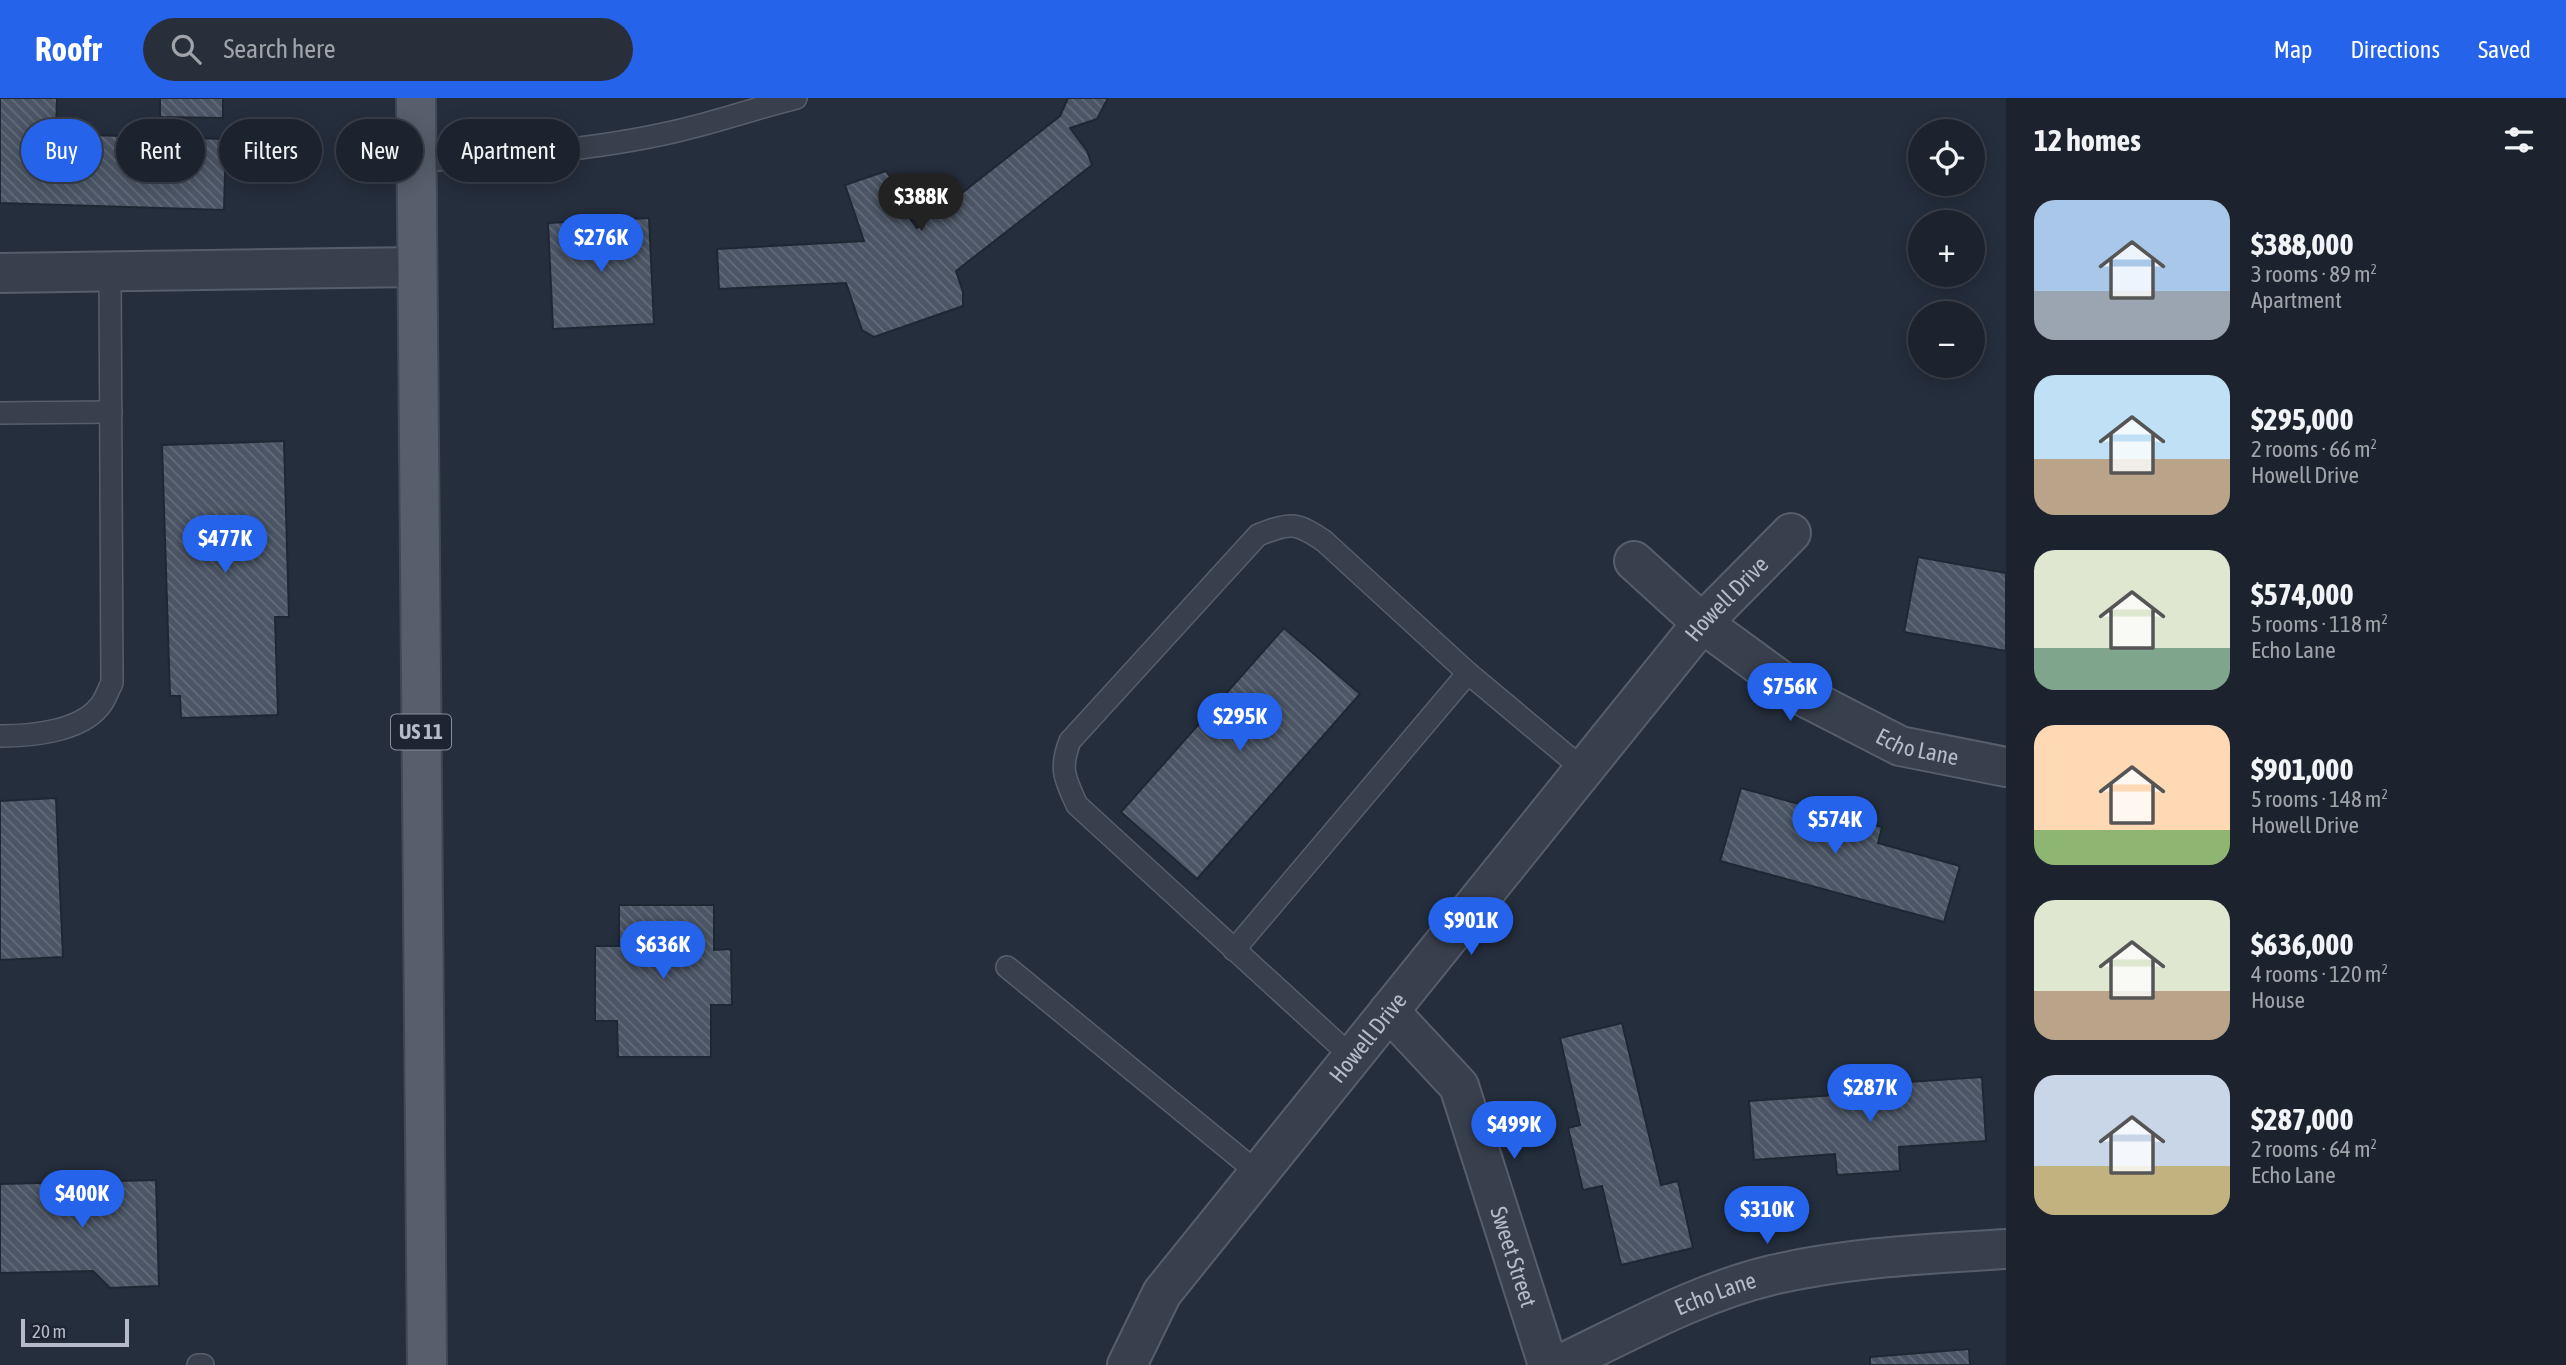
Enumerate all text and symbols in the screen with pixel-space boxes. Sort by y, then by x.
search box [143,18,633,81]
text: Roofr [35,30,101,68]
icon: search [167,30,205,68]
text: Search here [223,34,336,64]
text: Map [2274,36,2312,63]
text: Directions [2350,36,2440,63]
text: Saved [2478,36,2531,63]
chip: Buy [21,119,102,182]
chip: Rent [116,119,205,182]
chip: Filters [219,119,322,182]
chip: New [336,119,423,182]
chip: Apartment [437,119,580,182]
map controls [1908,119,1985,378]
button: locate [1908,119,1985,196]
icon: filters [2500,121,2538,159]
text: 12 homes [2034,123,2141,157]
pin: $388K [872,174,970,233]
text: $388K [894,183,948,209]
button: + [1908,210,1985,287]
pin: $276K [552,214,650,274]
text: $276K [574,224,628,250]
text: $388,000 [2251,227,2354,261]
icon: home [2090,228,2174,312]
text: 3 rooms · 89 m² [2251,261,2377,287]
text: Apartment [2251,287,2342,313]
button: − [1908,301,1985,378]
text: $295,000 [2251,402,2354,436]
icon: home [2090,403,2174,487]
text: 2 rooms · 66 m² [2251,436,2377,462]
text: Howell Drive [2251,462,2359,488]
pin: $477K [176,516,274,575]
text: $477K [198,525,252,551]
street label: Howell Drive [1680,551,1773,646]
text: $574,000 [2251,577,2354,611]
icon: home [2090,578,2174,662]
text: 5 rooms · 118 m² [2251,611,2388,637]
text: Echo Lane [2251,637,2336,663]
pin: $756K [1741,664,1839,723]
text: $756K [1763,673,1817,699]
pin: $295K [1191,694,1289,753]
text: $295K [1213,703,1267,729]
road number: US 11 [391,714,451,750]
street label: Echo Lane [1872,723,1961,770]
text: $901,000 [2251,752,2354,786]
icon: home [2090,753,2174,837]
text: 5 rooms · 148 m² [2251,786,2388,812]
pin: $574K [1786,796,1884,856]
text: $574K [1808,806,1862,832]
text: Howell Drive [2251,812,2359,838]
pin: $901K [1422,898,1520,957]
text: $901K [1444,907,1498,933]
pin: $636K [614,922,712,981]
text: $636,000 [2251,927,2354,961]
icon: home [2090,928,2174,1012]
text: $636K [636,931,690,957]
text: 4 rooms · 120 m² [2251,961,2388,987]
street label: Howell Drive [1324,987,1412,1088]
text: House [2251,987,2305,1013]
pin: $287K [1821,1065,1919,1124]
text: $287K [1843,1074,1897,1100]
pin: $499K [1465,1102,1563,1161]
text: $287,000 [2251,1102,2354,1136]
icon: home [2090,1103,2174,1187]
text: $499K [1487,1111,1541,1137]
text: 2 rooms · 64 m² [2251,1136,2377,1162]
text: Echo Lane [2251,1162,2336,1188]
pin: $400K [33,1170,131,1230]
text: $400K [55,1180,109,1206]
pin: $310K [1718,1186,1816,1246]
text: $310K [1740,1196,1794,1222]
street label: Sweet Street [1485,1203,1542,1310]
street label: Echo Lane [1671,1267,1759,1321]
scale bar [21,1316,130,1348]
text: 20 m [32,1320,66,1342]

